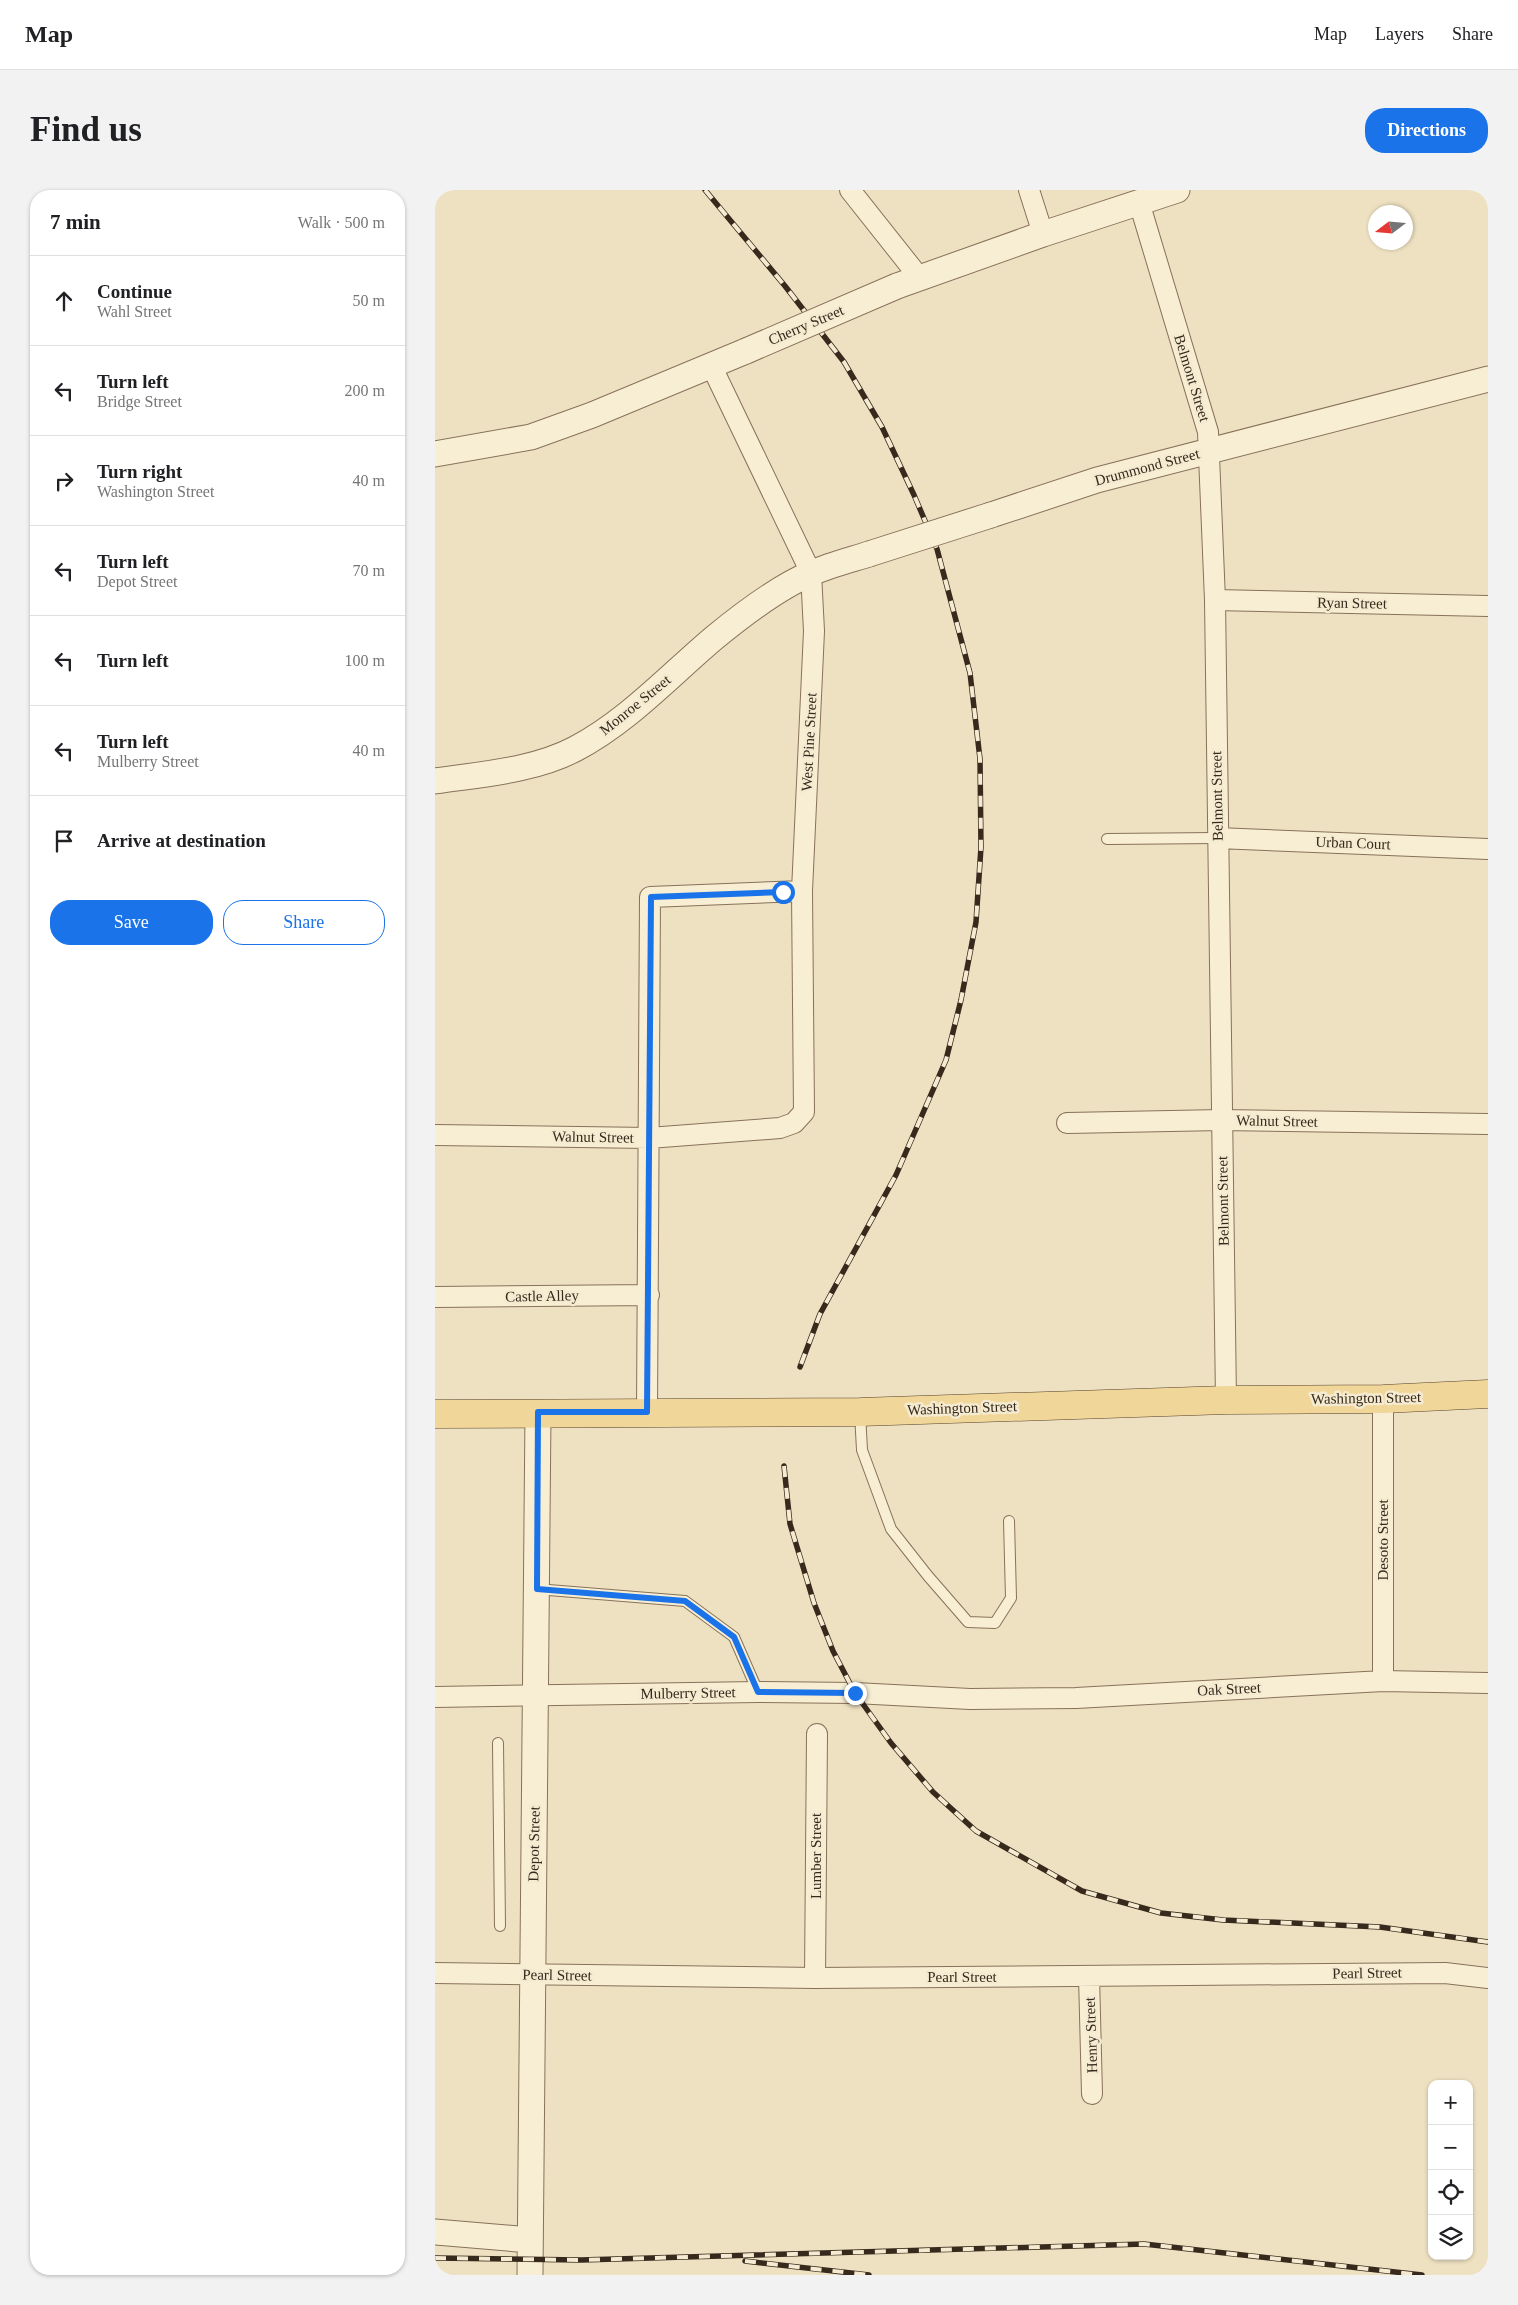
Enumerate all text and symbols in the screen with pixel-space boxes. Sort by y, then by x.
text: Map [25,21,73,47]
text: Map [1314,24,1347,44]
text: Layers [1375,24,1424,44]
text: Share [1452,24,1493,44]
button: Directions [1365,108,1488,153]
text: Find us [30,110,142,149]
north arrow [1368,205,1413,250]
text: 7 min [50,210,101,234]
text: Walk · 500 m [298,214,385,231]
text: Continue [97,281,172,302]
icon: ahead [50,287,78,315]
text: 50 m [353,292,385,309]
street label: Cherry Street [766,302,847,348]
text: Wahl Street [97,303,172,320]
street label: Belmont Street [1171,332,1213,424]
text: Turn left [97,371,169,392]
icon: left [50,377,78,405]
text: 200 m [345,382,385,399]
text: Bridge Street [97,393,182,410]
street label: Drummond Street [1093,445,1202,489]
text: Turn right [97,461,182,482]
icon: right [50,467,78,495]
text: 40 m [353,472,385,489]
text: Washington Street [97,483,214,500]
text: Turn left [97,551,169,572]
icon: left [50,557,78,585]
text: 70 m [353,562,385,579]
text: Depot Street [97,573,177,590]
street label: Ryan Street [1317,594,1388,612]
icon: left [50,647,78,675]
text: Turn left [97,650,169,671]
text: 100 m [345,652,385,669]
street label: Monroe Street [596,671,674,738]
street label: West Pine Street [798,691,820,792]
text: Turn left [97,731,169,752]
icon: left [50,737,78,765]
text: 40 m [353,742,385,759]
street label: Belmont Street [1208,750,1226,841]
text: Mulberry Street [97,753,199,770]
icon: arrive [50,827,78,855]
text: Arrive at destination [97,830,266,851]
street label: Urban Court [1315,834,1392,852]
route start [772,881,795,904]
button: Save [50,900,213,945]
button: Share [223,900,385,945]
street label: Walnut Street [1236,1112,1319,1130]
street label: Walnut Street [552,1128,635,1146]
street label: Belmont Street [1214,1155,1232,1246]
street label: Castle Alley [505,1287,579,1305]
street label: Washington Street [1311,1389,1422,1407]
street label: Washington Street [907,1398,1018,1418]
street label: Desoto Street [1375,1499,1391,1581]
street label: Oak Street [1197,1679,1262,1699]
route end [844,1682,867,1705]
street label: Mulberry Street [640,1684,737,1702]
street label: Depot Street [525,1805,543,1882]
street label: Lumber Street [808,1812,824,1899]
street label: Pearl Street [1332,1964,1403,1982]
street label: Pearl Street [522,1966,593,1984]
street label: Pearl Street [927,1969,998,1985]
street label: Henry Street [1082,1996,1100,2073]
map controls [1428,2080,1473,2260]
button: + [1428,2080,1473,2125]
button: − [1428,2125,1473,2170]
button: locate [1428,2170,1473,2215]
button: layers [1428,2215,1473,2260]

